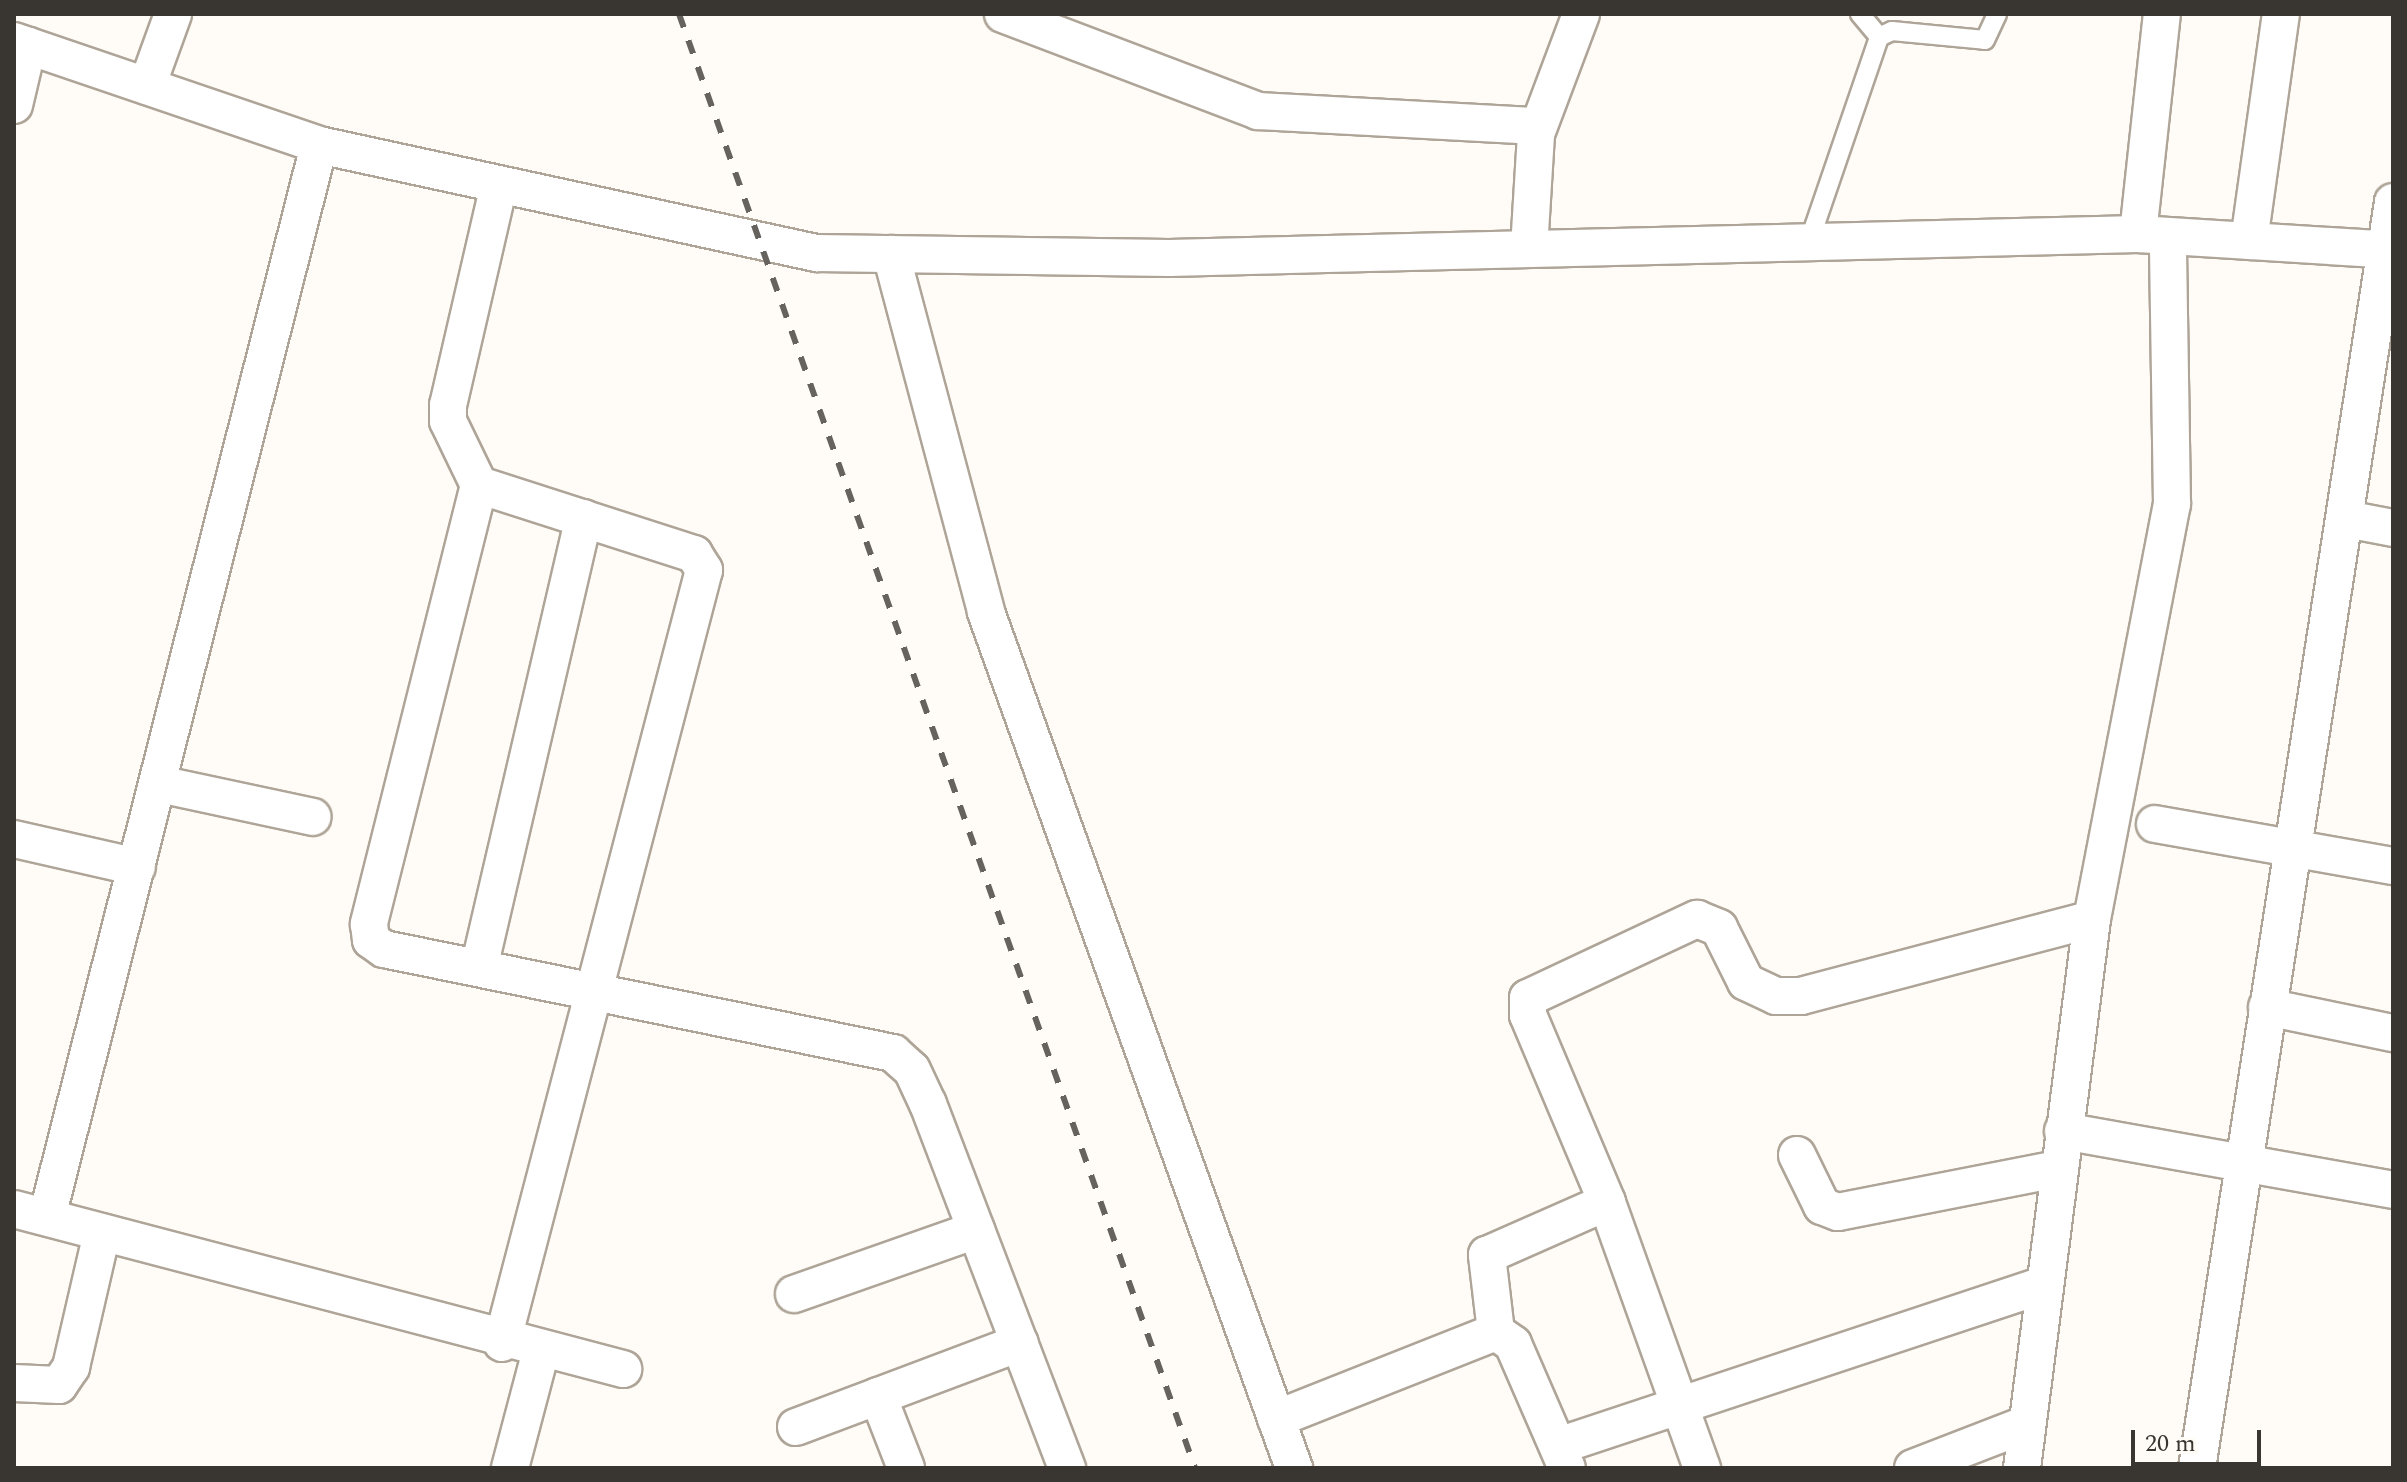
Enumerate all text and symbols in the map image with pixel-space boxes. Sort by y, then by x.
scale bar [2135,1414,2265,1464]
text: 20 m [2145,1426,2196,1462]

